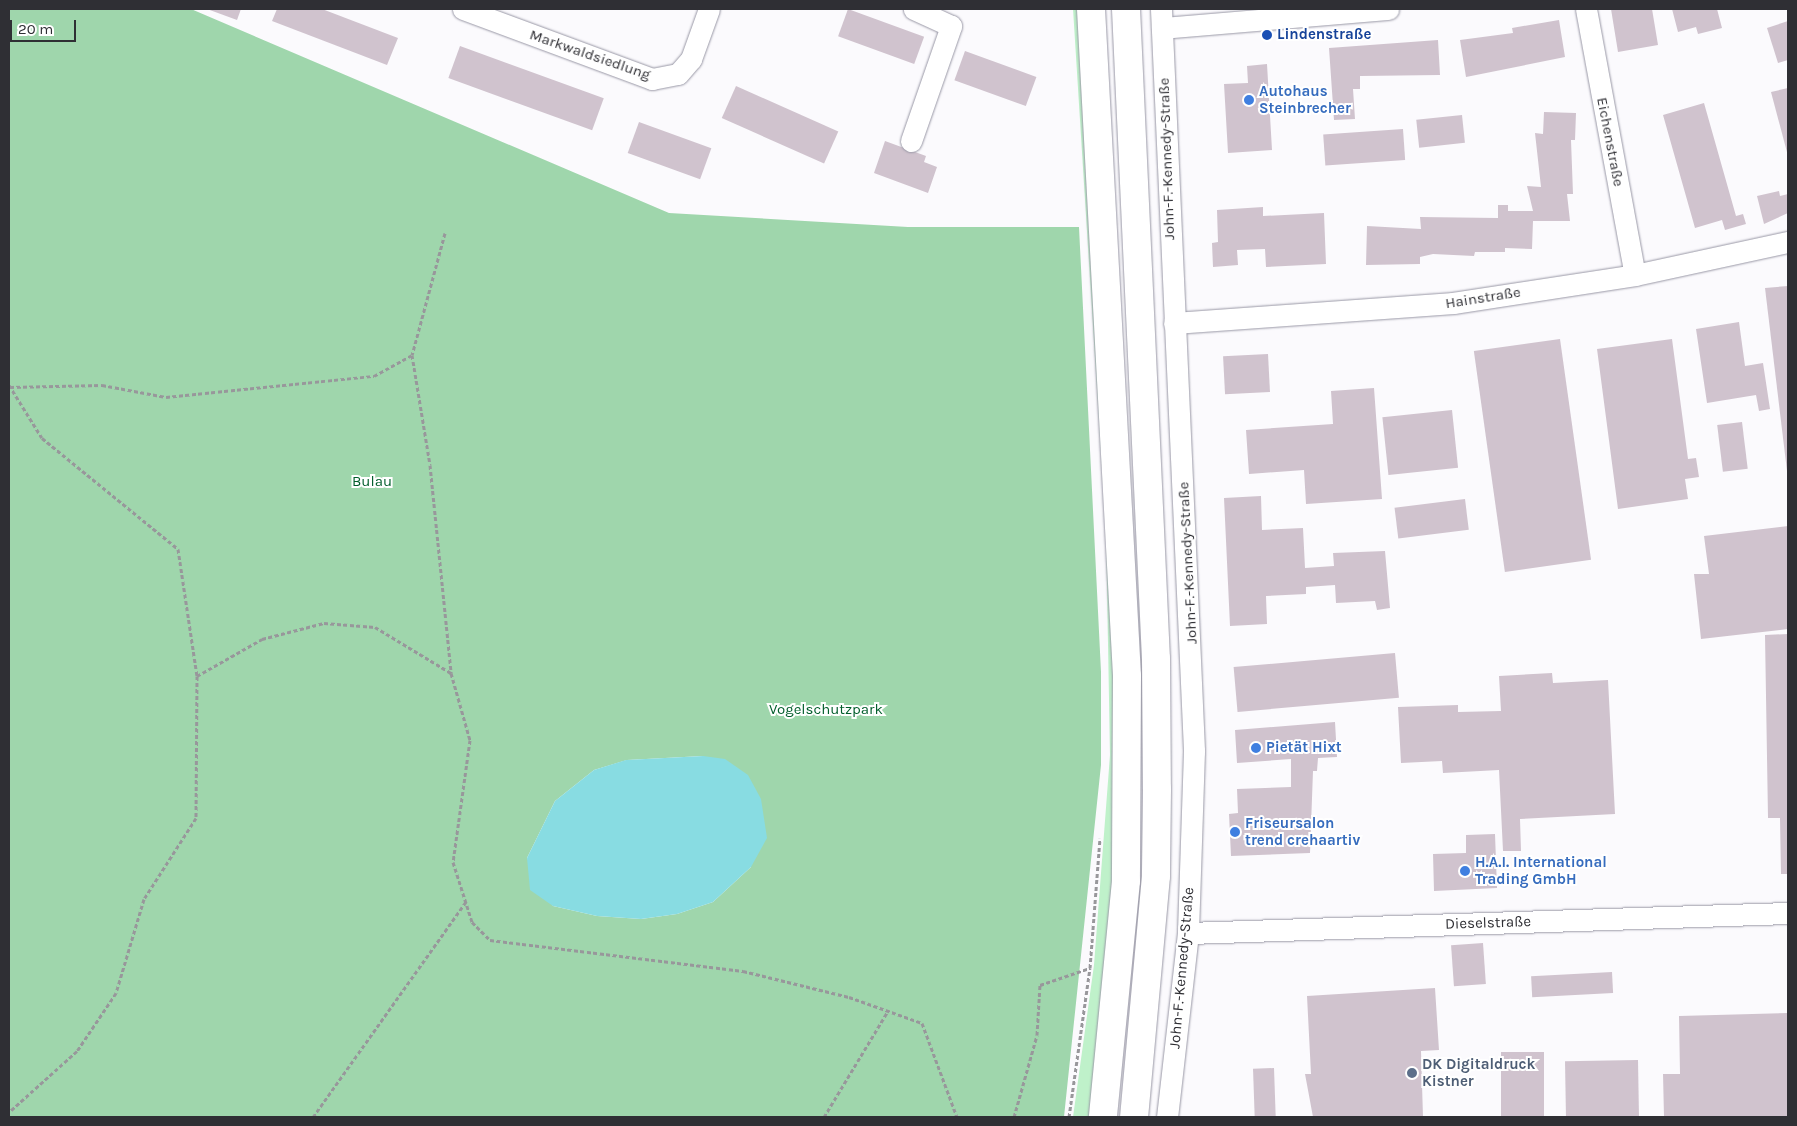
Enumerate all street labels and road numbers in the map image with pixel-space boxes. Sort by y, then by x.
street label: Markwaldsiedlung [527,26,653,84]
street label: John-F.-Kennedy-Straße [1155,78,1179,240]
street label: Eichenstraße [1593,96,1627,188]
street label: Hainstraße [1444,283,1522,313]
street label: John-F.-Kennedy-Straße [1175,481,1201,645]
street label: John-F.-Kennedy-Straße [1166,886,1198,1050]
street label: Dieselstraße [1445,913,1531,933]

